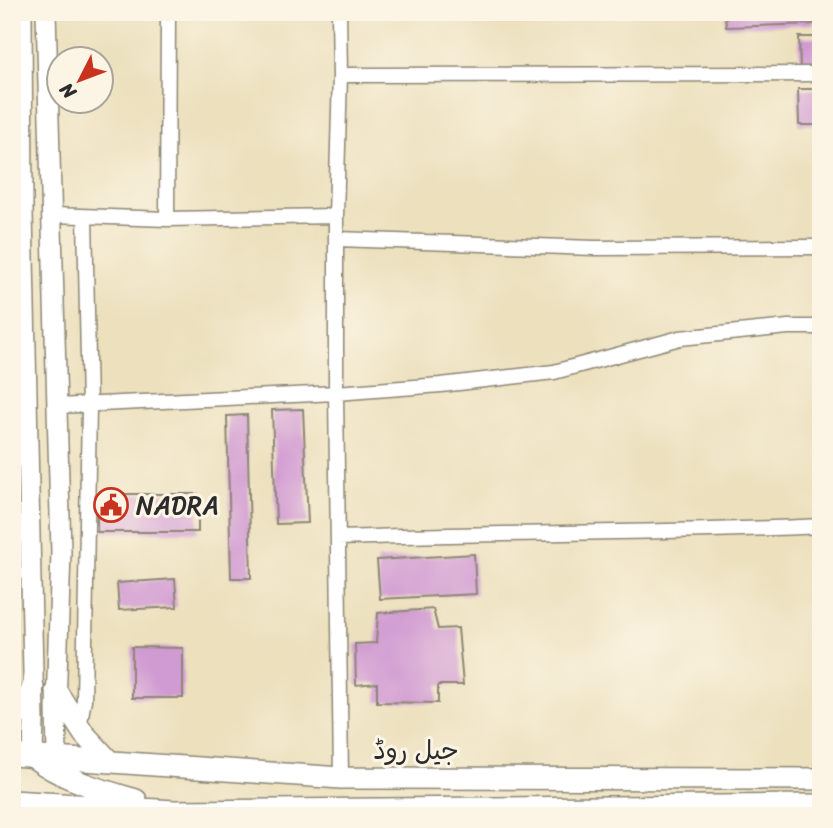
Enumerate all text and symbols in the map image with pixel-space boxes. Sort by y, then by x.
north arrow [46,46,116,116]
text: N [51,74,85,108]
place label: NADRA [136,482,219,528]
public building icon: NADRA [92,486,130,524]
street label: جیل روڈ [373,727,459,773]

